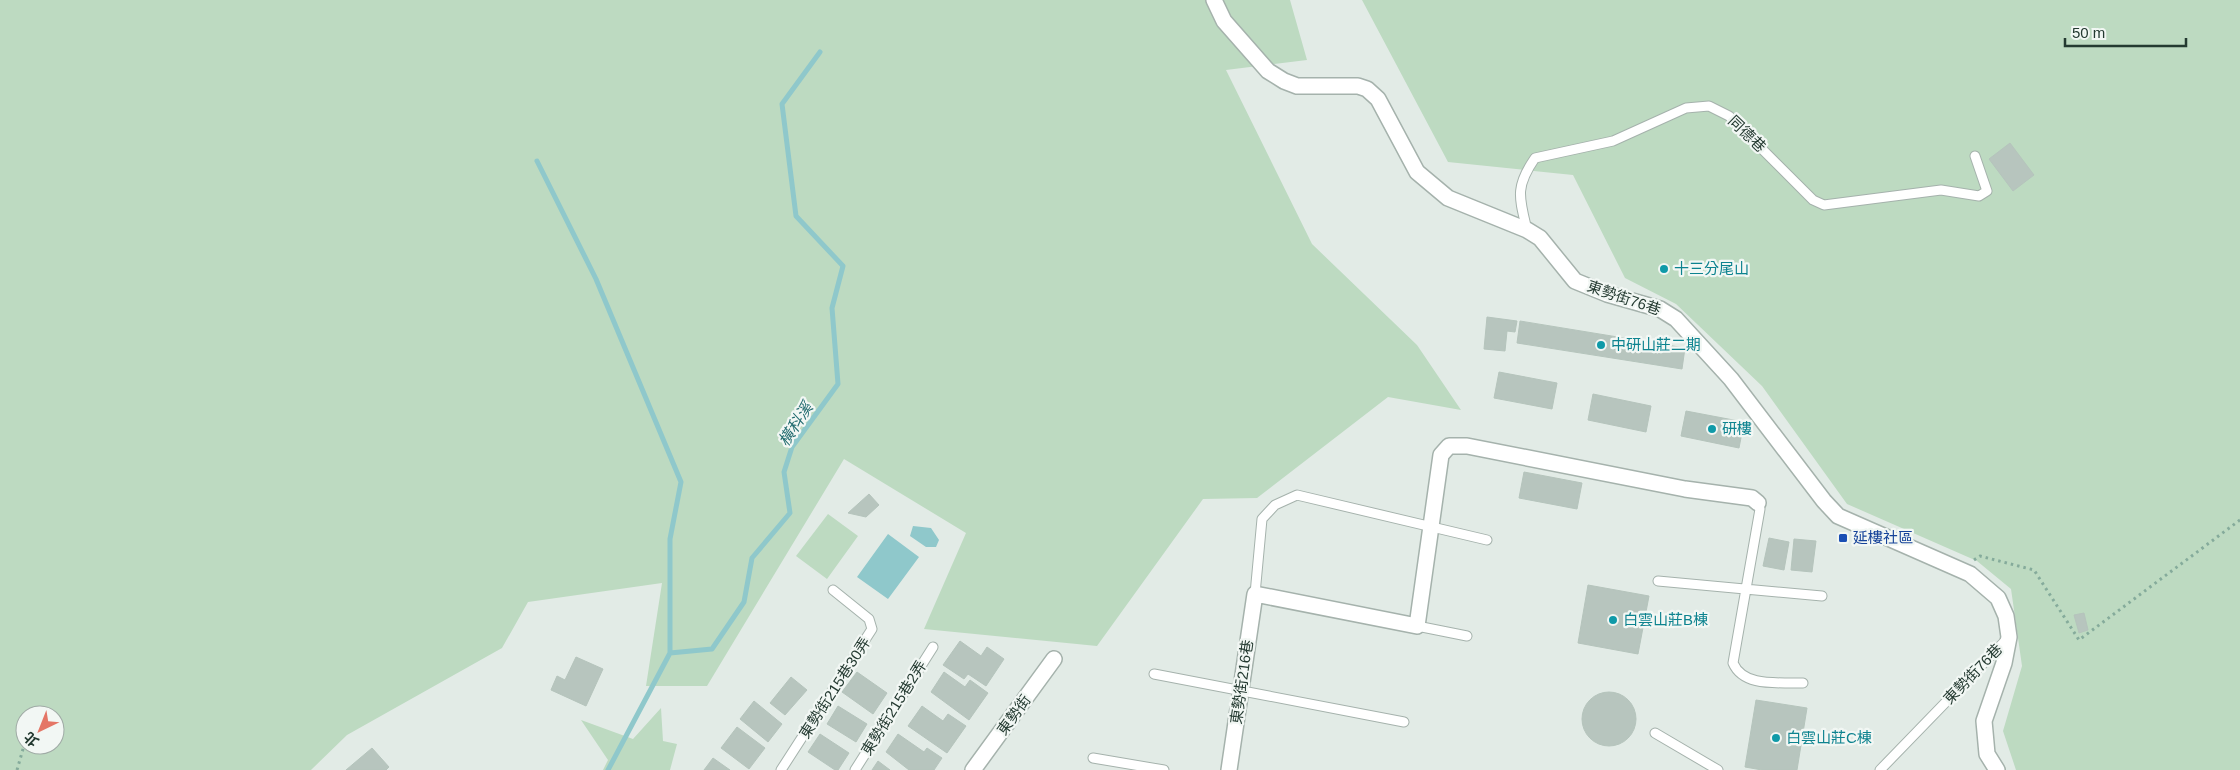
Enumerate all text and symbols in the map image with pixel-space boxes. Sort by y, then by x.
scale bar [2065,15,2186,47]
text: 50 m [2072,24,2105,41]
street label: 同德巷 [1725,112,1769,155]
place label: 十三分尾山 [1674,260,1749,277]
marker: 十三分尾山 [1658,263,1670,275]
street label: 東勢街76巷 [1585,277,1663,318]
place label: 中研山莊二期 [1611,336,1701,353]
marker: 中研山莊二期 [1595,339,1607,351]
water label: 橫科溪 [775,398,817,449]
place label: 研樓 [1722,420,1752,437]
marker: 研樓 [1706,423,1718,435]
place label: 延樓社區 [1853,529,1913,546]
marker: 延樓社區 [1837,532,1849,544]
place label: 白雲山莊B棟 [1623,611,1708,628]
marker: 白雲山莊B棟 [1607,614,1619,626]
street label: 東勢街215巷30弄 [796,634,873,741]
street label: 東勢街216巷 [1227,639,1256,725]
street label: 東勢街76巷 [1940,640,2005,707]
street label: 東勢街215巷2弄 [858,657,929,758]
street label: 東勢街 [993,692,1034,738]
north arrow [15,705,65,755]
text: 北 [21,729,42,750]
place label: 白雲山莊C棟 [1786,729,1872,746]
marker: 白雲山莊C棟 [1770,732,1782,744]

